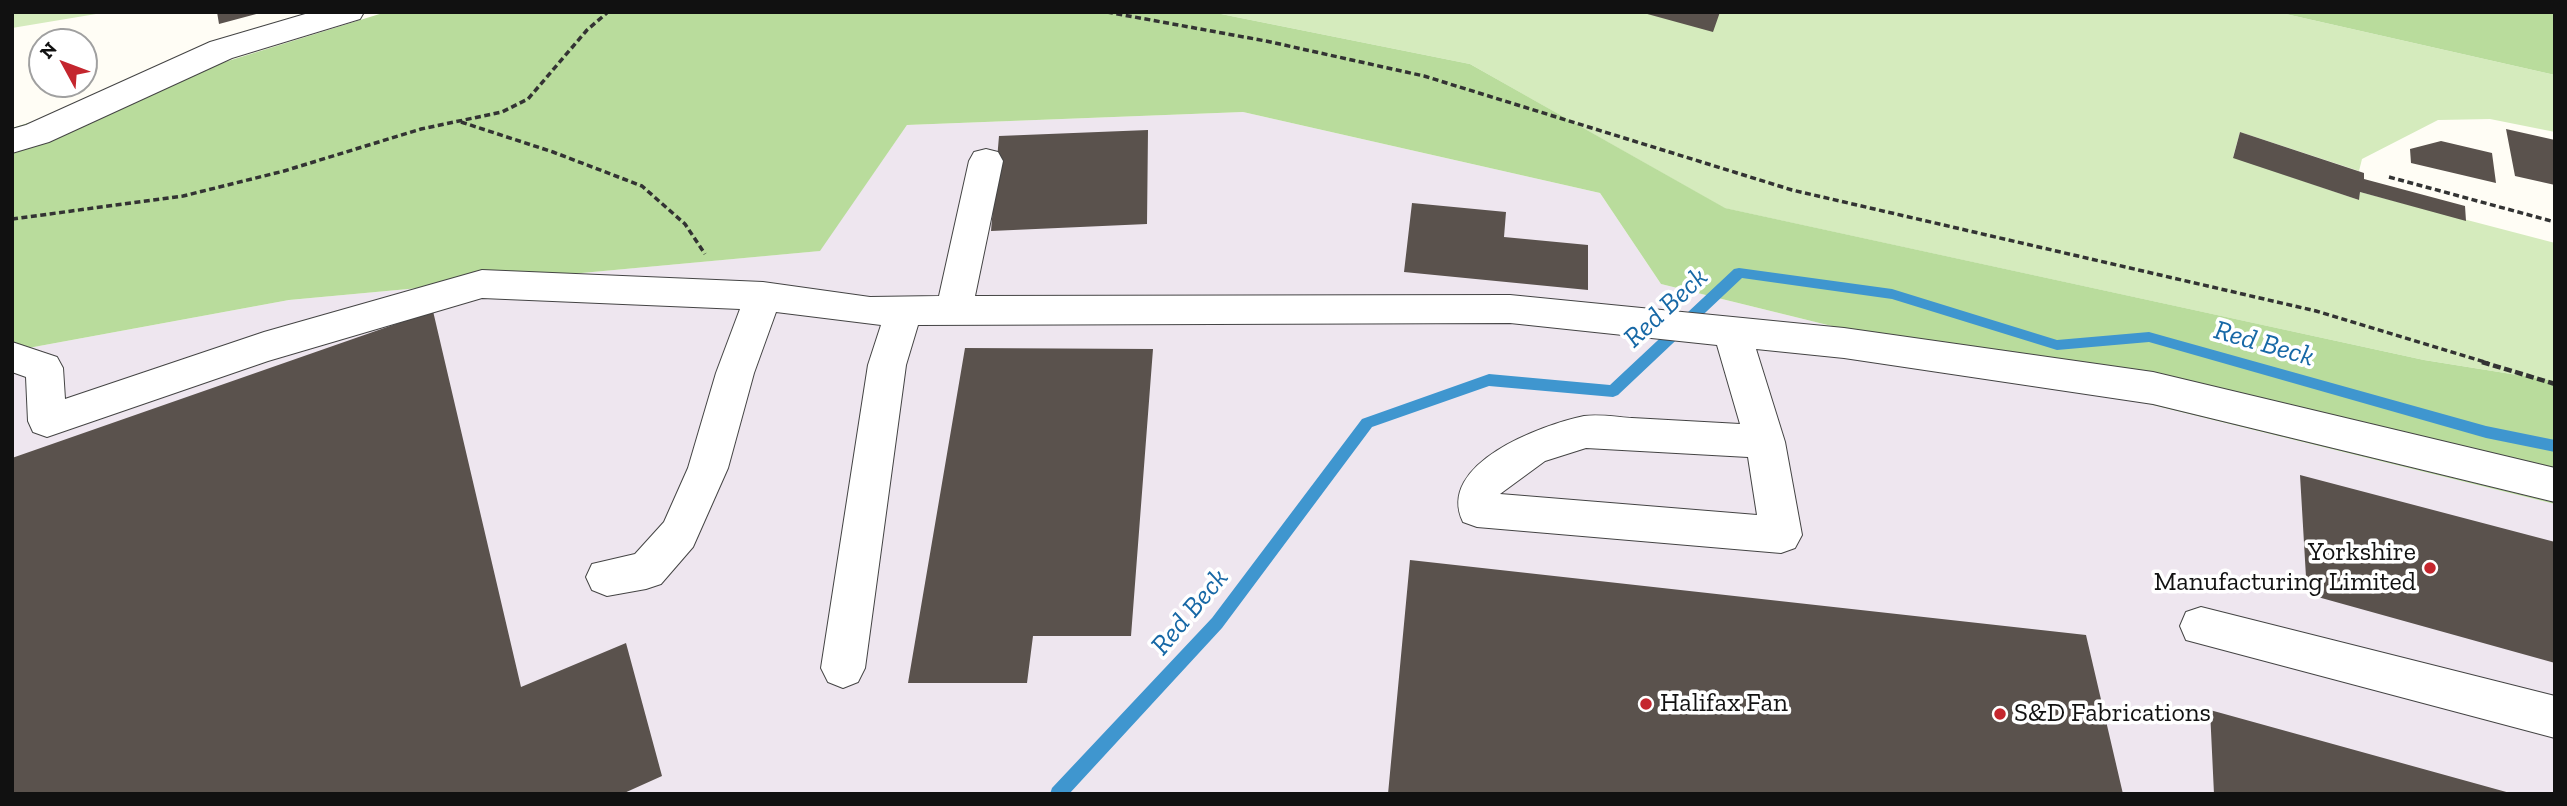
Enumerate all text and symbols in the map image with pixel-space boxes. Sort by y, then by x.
north arrow [28,28,98,98]
text: N [35,37,62,63]
water label: Red Beck [1617,261,1715,355]
water label: Red Beck [2210,314,2318,374]
place label: Yorkshire Manufacturing Limited [2154,537,2416,598]
marker: Yorkshire Manufacturing Limited [2422,560,2438,576]
water label: Red Beck [1144,562,1236,662]
place label: Halifax Fan [1660,688,1788,720]
marker: Halifax Fan [1638,696,1654,712]
place label: S&D Fabrications [2014,698,2211,730]
marker: S&D Fabrications [1992,706,2008,722]

